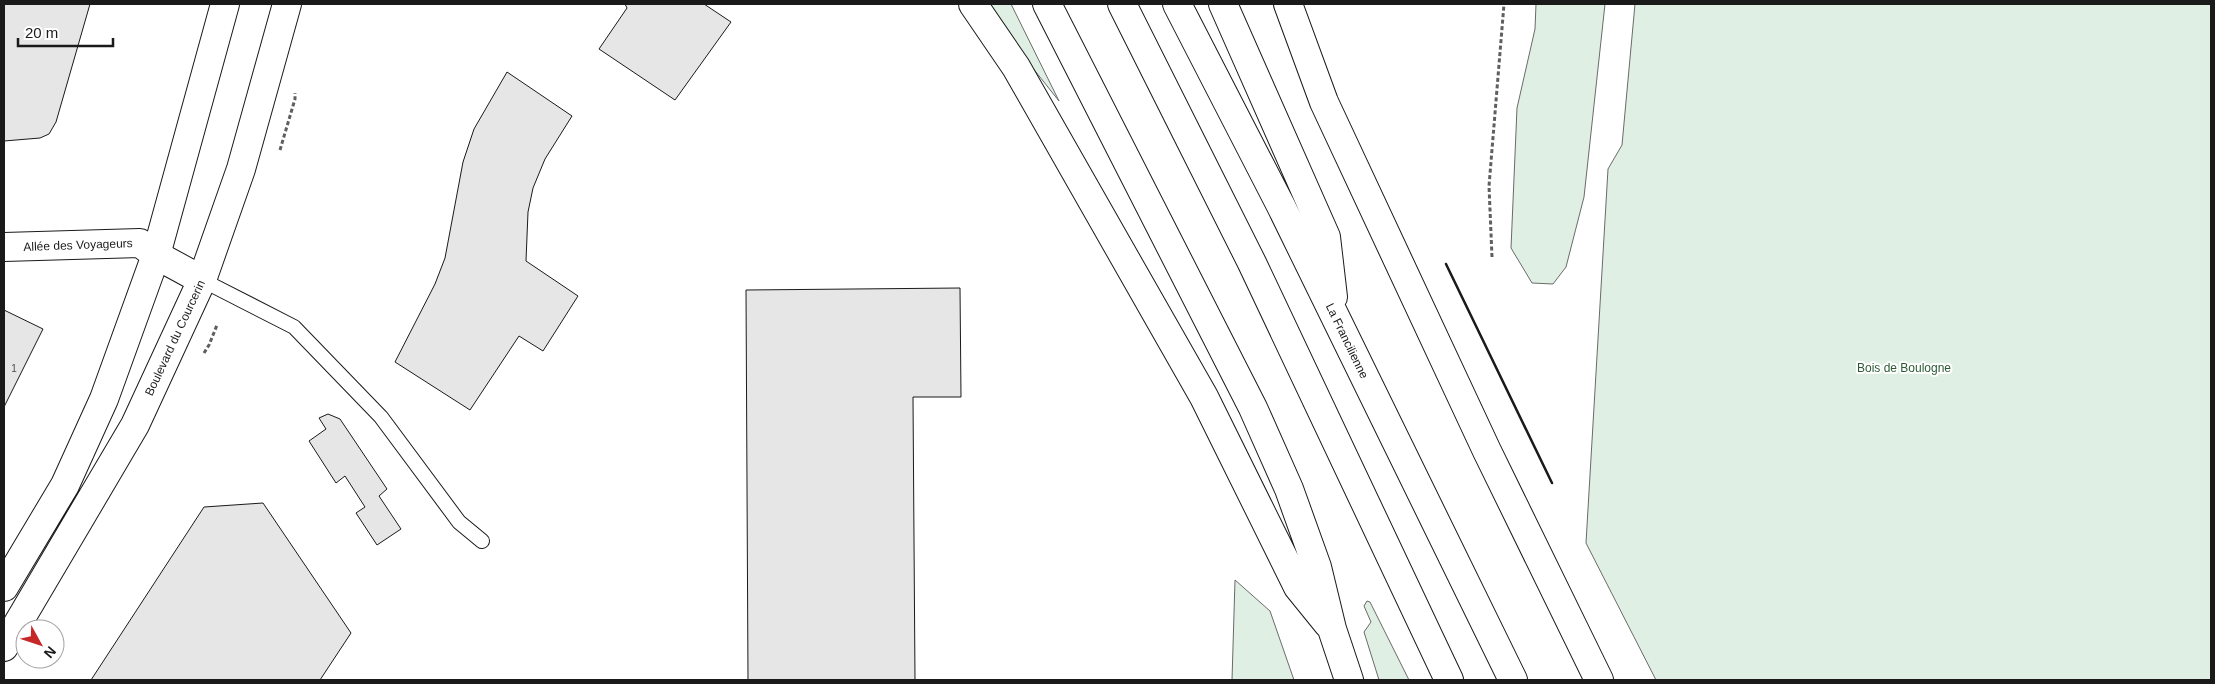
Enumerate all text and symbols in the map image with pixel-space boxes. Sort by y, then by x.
scale bar [18,15,112,47]
text: 20 m [25,24,58,41]
street label: Allée des Voyageurs [23,236,133,254]
street label: Boulevard du Courcerin [142,278,208,398]
street label: La Francilienne [1323,301,1371,381]
park label: Bois de Boulogne [1857,361,1951,375]
house number: 1 [11,363,17,374]
north arrow [15,619,65,669]
text: N [41,643,59,661]

